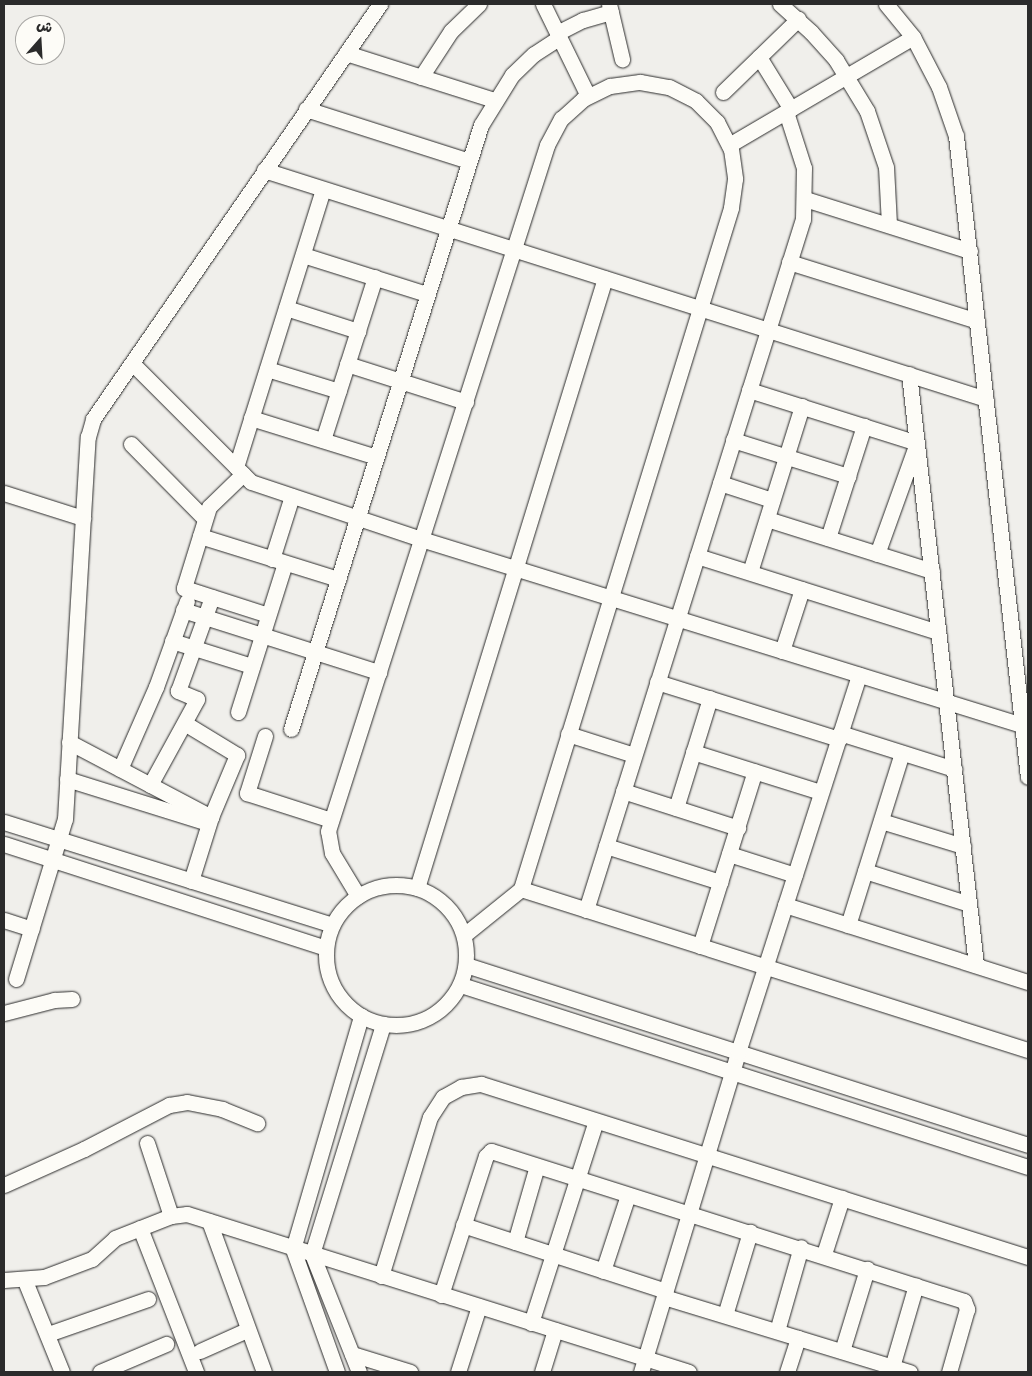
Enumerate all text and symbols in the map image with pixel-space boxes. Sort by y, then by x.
north arrow [15,15,65,65]
text: ش [34,15,55,39]

